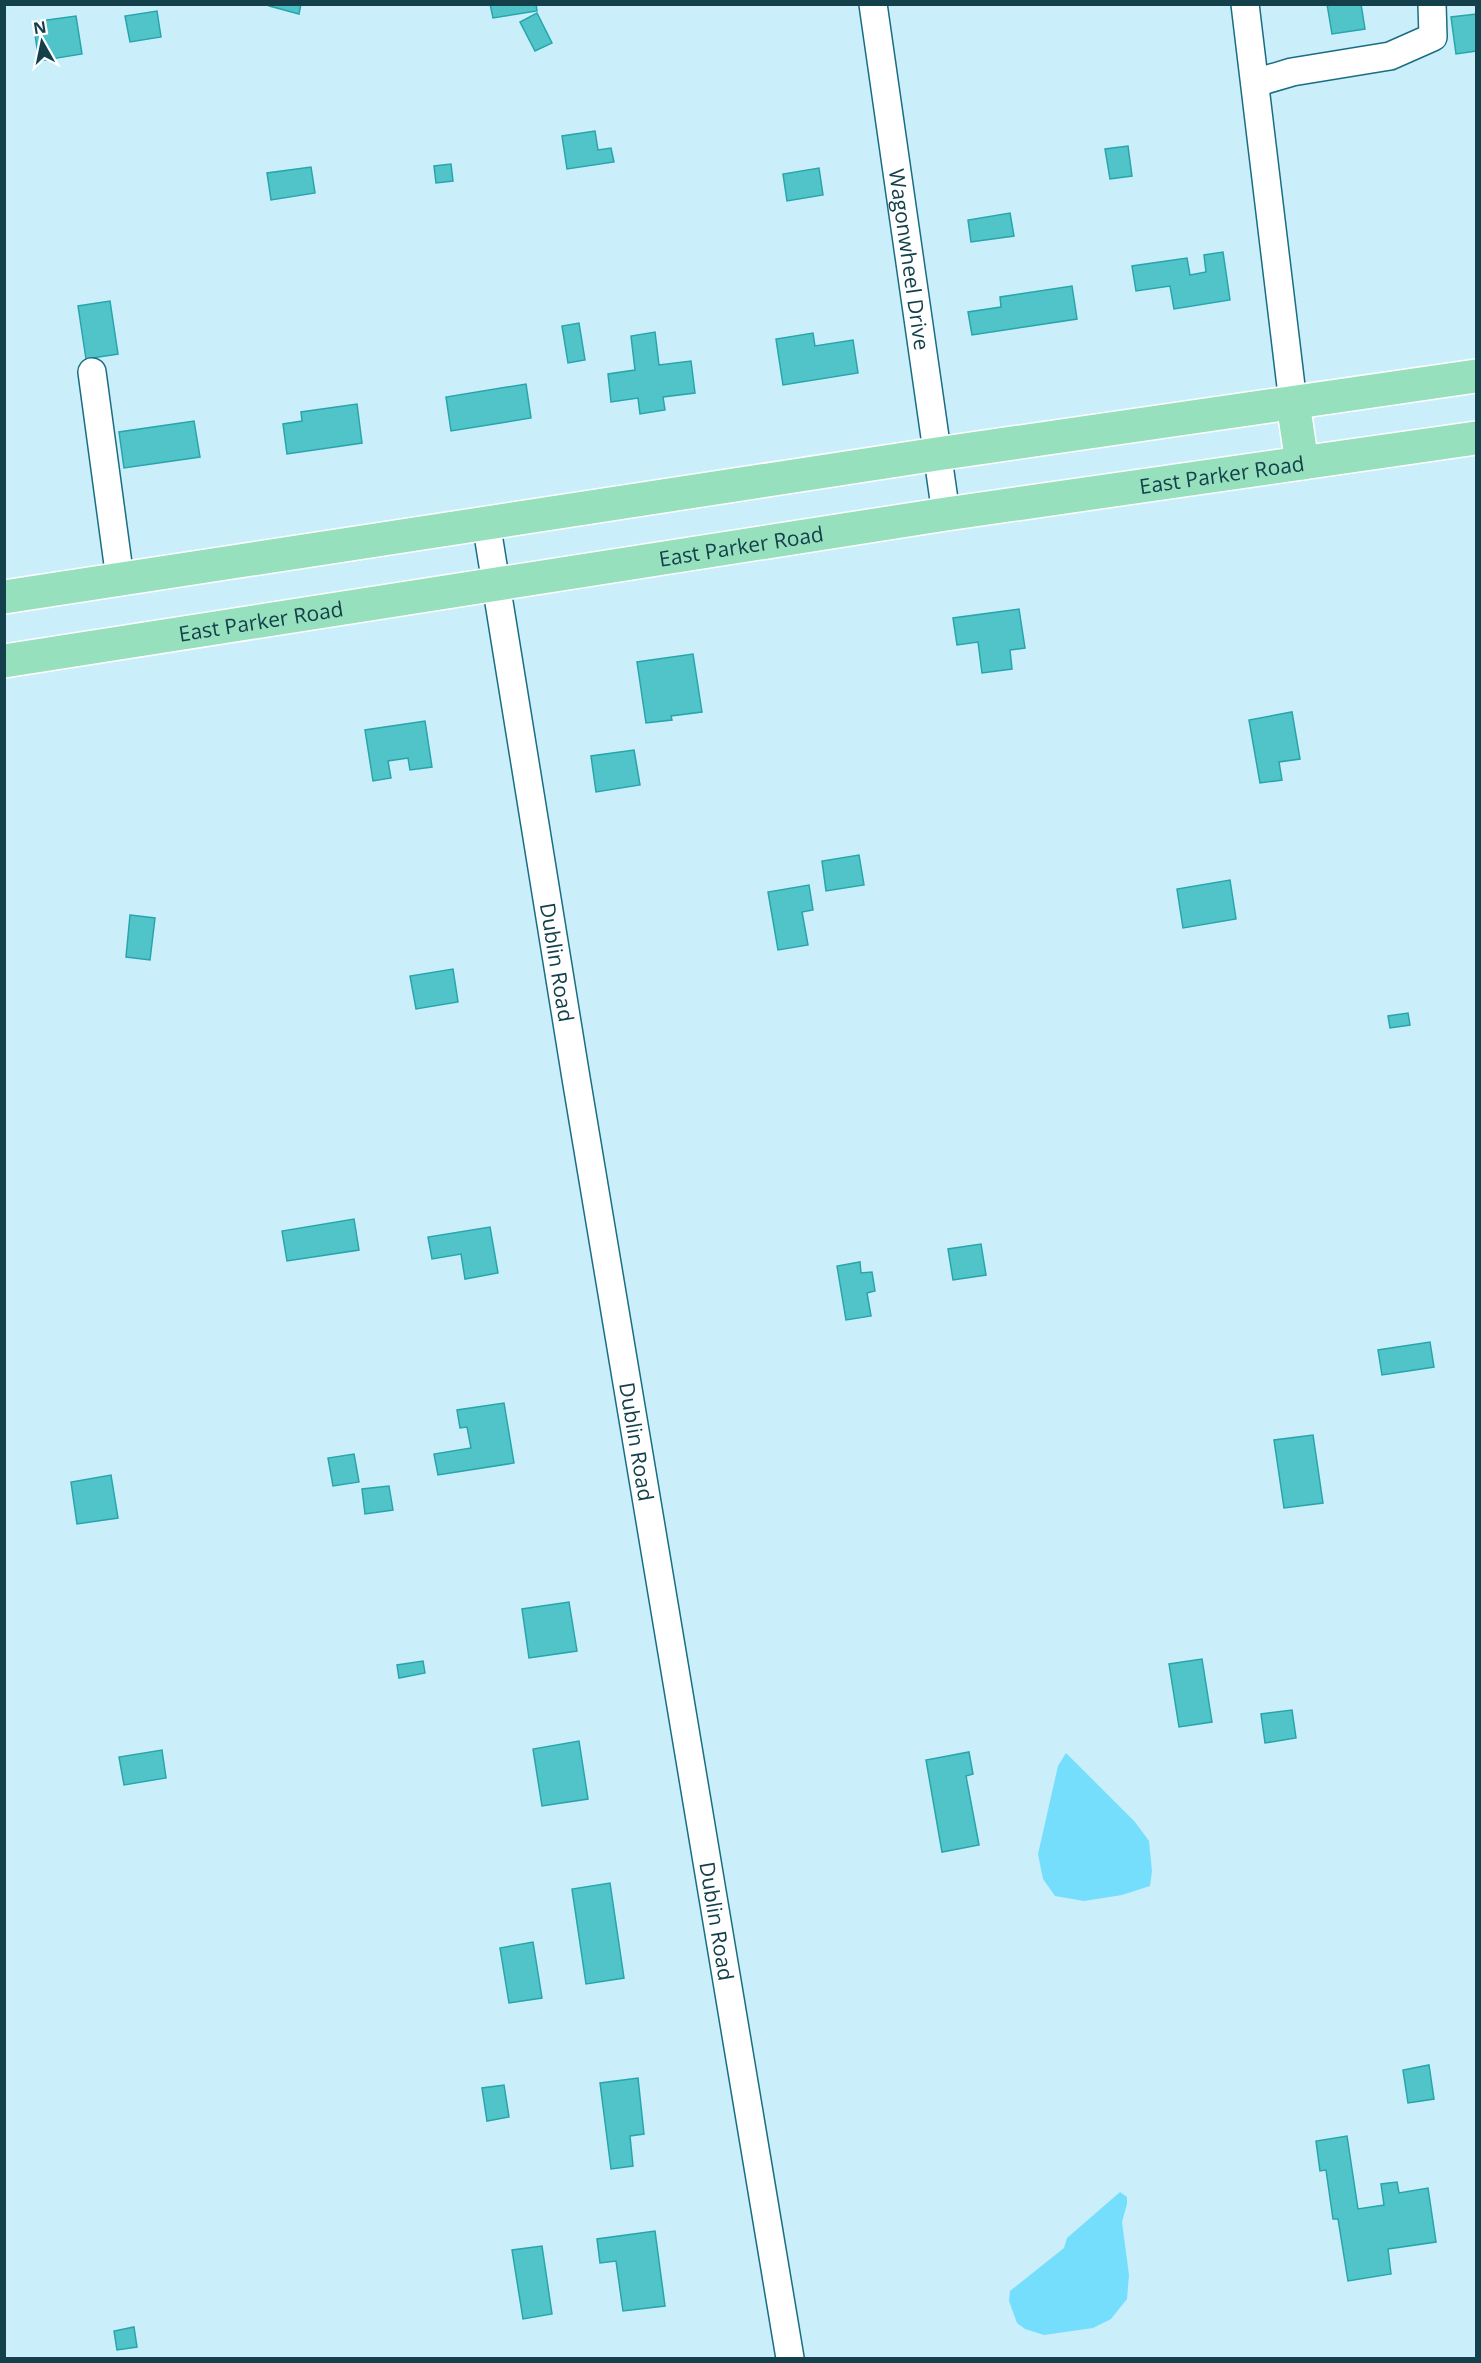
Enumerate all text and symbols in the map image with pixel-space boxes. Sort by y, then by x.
north arrow [12,12,72,72]
text: N [32,15,48,39]
street label: Wagonwheel Drive [883,167,936,352]
street label: East Parker Road [1137,449,1306,500]
street label: East Parker Road [657,519,825,573]
street label: East Parker Road [177,594,345,648]
street label: Dublin Road [534,901,581,1024]
street label: Dublin Road [613,1380,661,1503]
street label: Dublin Road [693,1860,741,1983]

